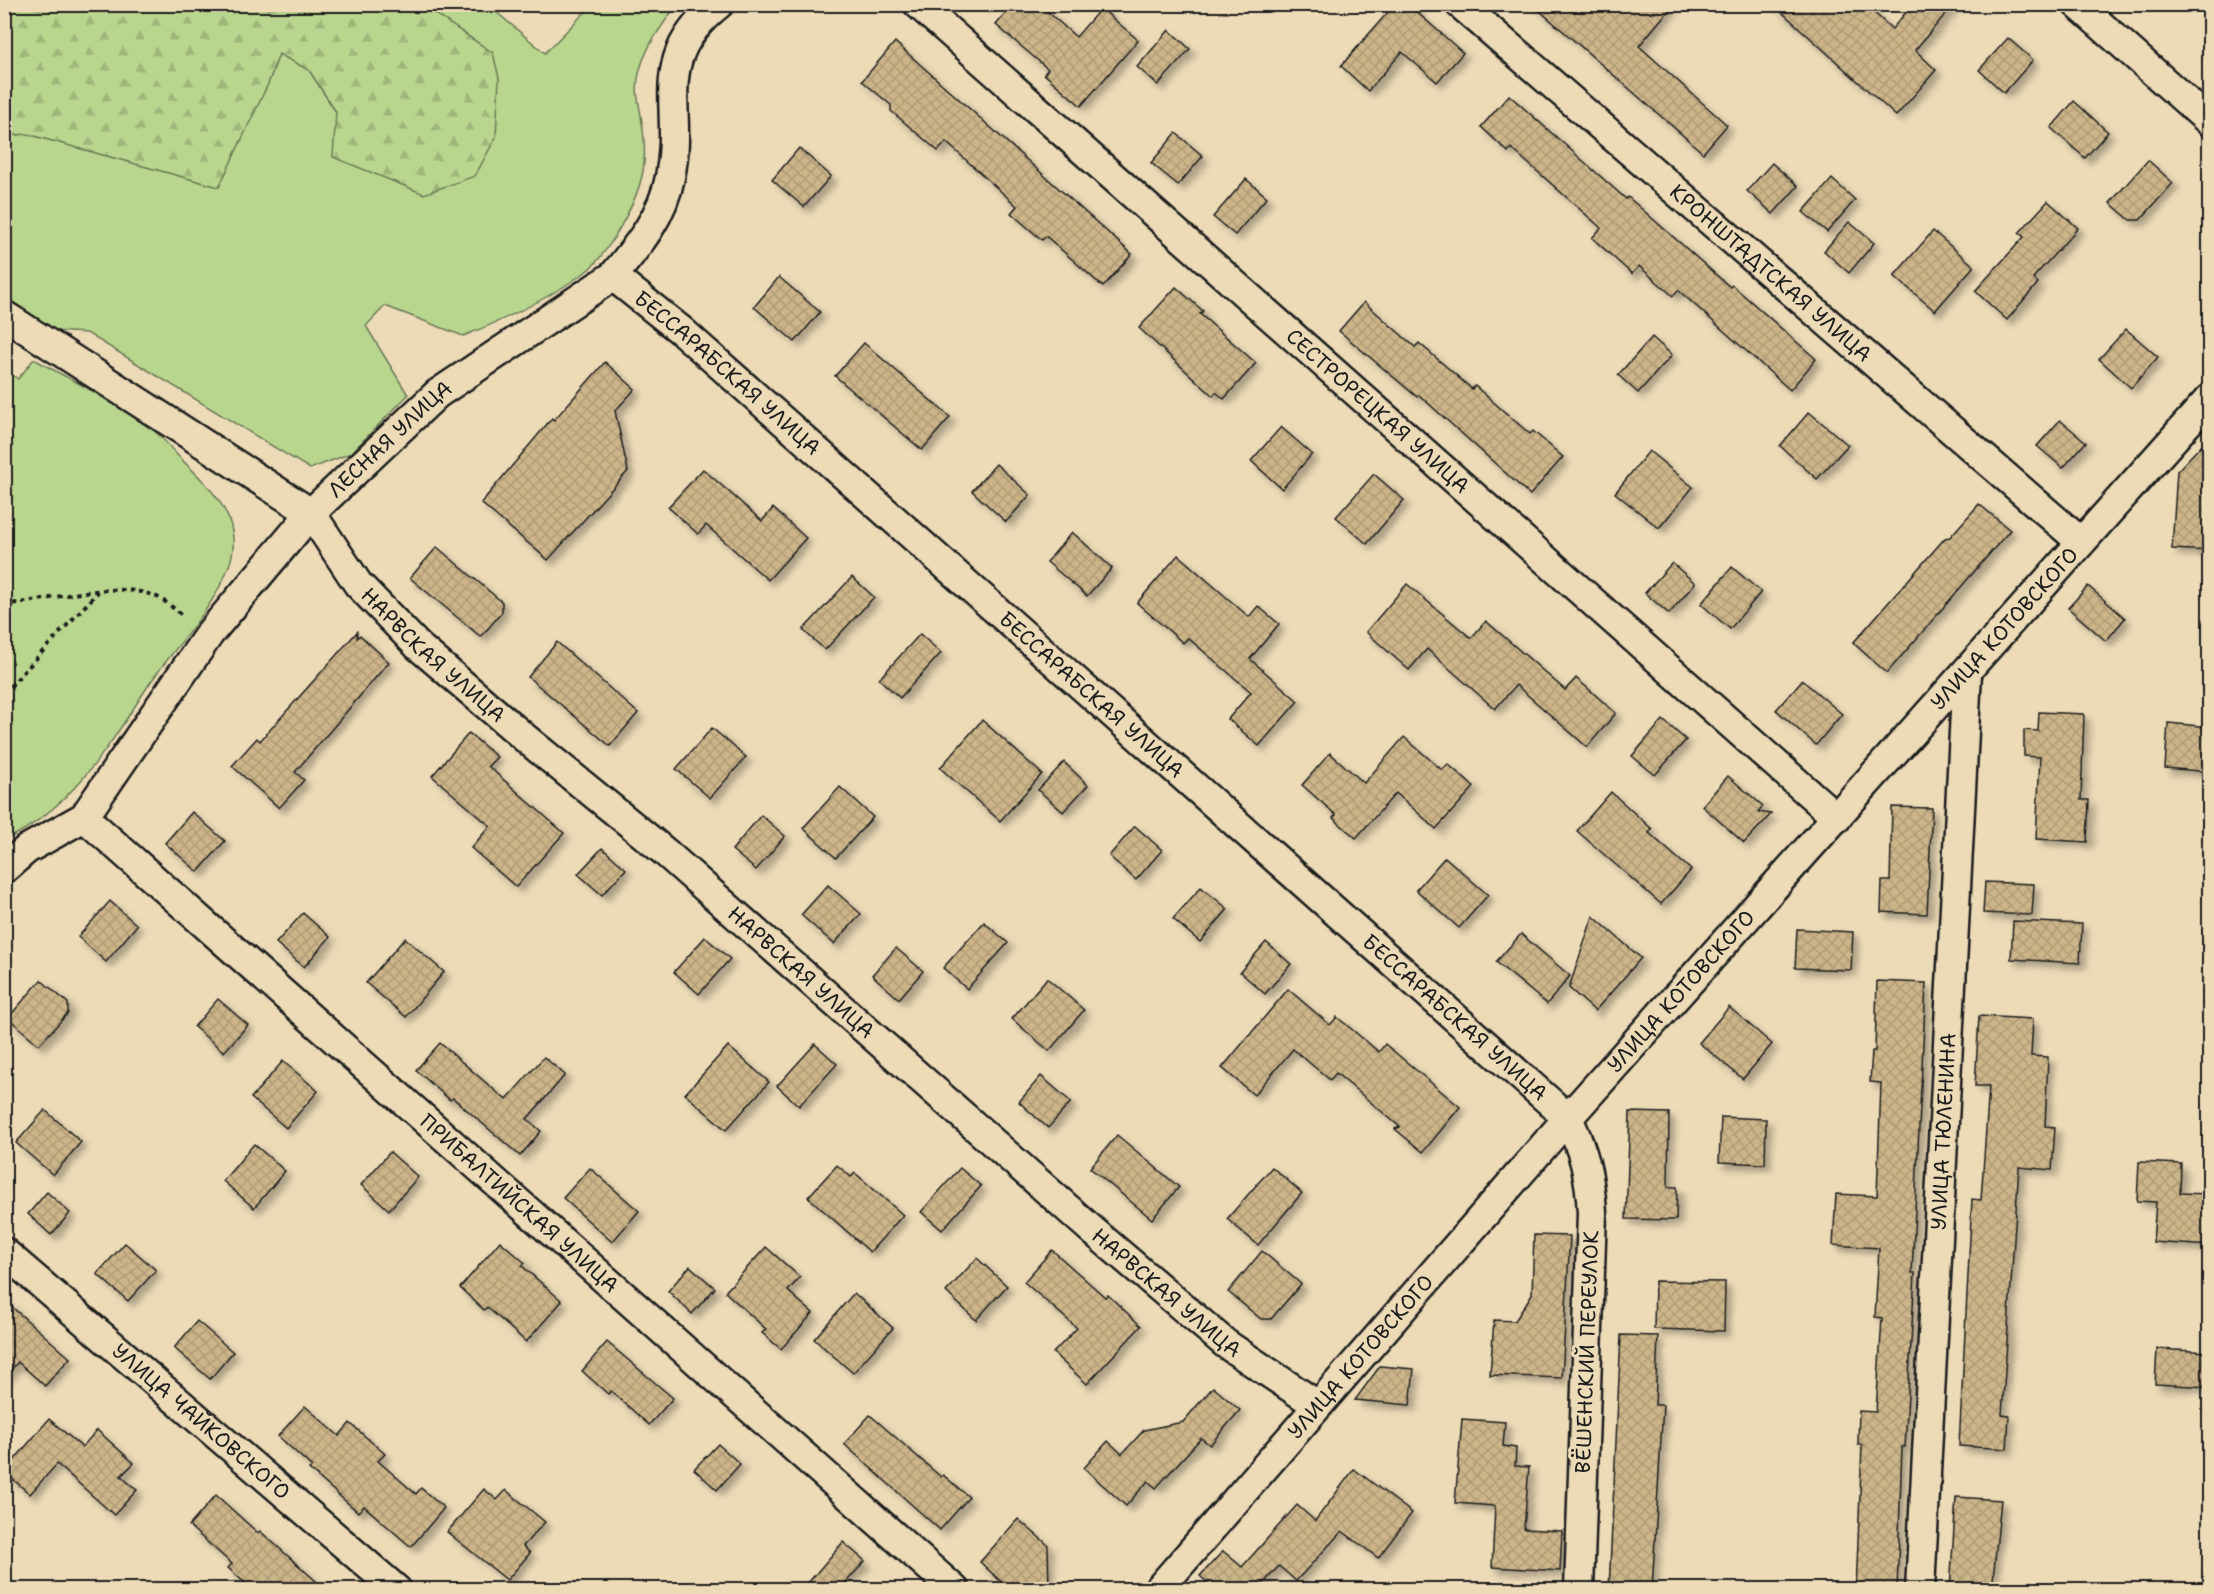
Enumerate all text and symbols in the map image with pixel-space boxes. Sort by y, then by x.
street label: КРОНШТАДТСКАЯ УЛИЦА [1664,178,1878,368]
street label: БЕССАРАБСКАЯ УЛИЦА [628,284,827,462]
street label: СЕСТРОРЕЦКАЯ УЛИЦА [1280,322,1475,500]
street label: ЛЕСНАЯ УЛИЦА [322,374,457,504]
street label: УЛИЦА КОТОВСКОГО [1924,541,2084,716]
street label: НАРВСКАЯ УЛИЦА [355,581,511,729]
street label: БЕССАРАБСКАЯ УЛИЦА [993,605,1190,784]
street label: НАРВСКАЯ УЛИЦА [722,900,880,1045]
street label: УЛИЦА КОТОВСКОГО [1601,904,1761,1079]
street label: БЕССАРАБСКАЯ УЛИЦА [1356,928,1553,1107]
street label: УЛИЦА ТЮЛЕНИНА [1924,1032,1963,1231]
street label: ПРИБАЛТИЙСКАЯ УЛИЦА [414,1108,625,1299]
street label: НАРВСКАЯ УЛИЦА [1086,1222,1246,1364]
street label: ВЁШЕНСКИЙ ПЕРЕУЛОК [1569,1230,1605,1474]
street label: УЛИЦА КОТОВСКОГО [1282,1269,1440,1445]
street label: УЛИЦА ЧАЙКОВСКОГО [106,1337,296,1506]

